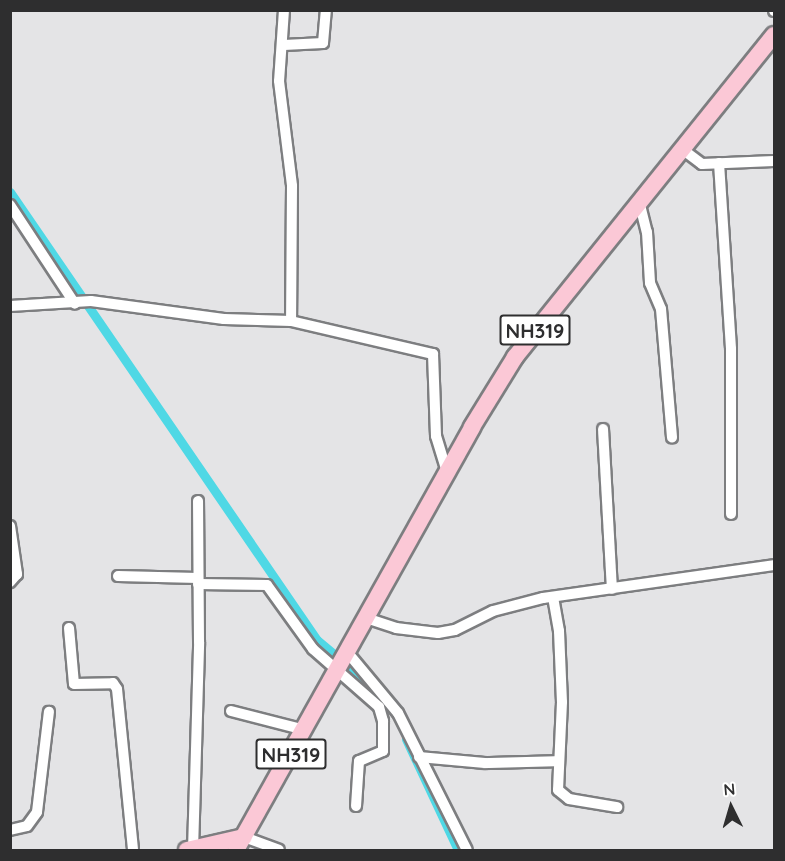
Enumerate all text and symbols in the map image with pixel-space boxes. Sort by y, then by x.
road number: NH319 [499,313,571,347]
road number: NH319 [255,737,327,771]
north arrow [701,777,761,837]
text: N [723,779,736,800]

